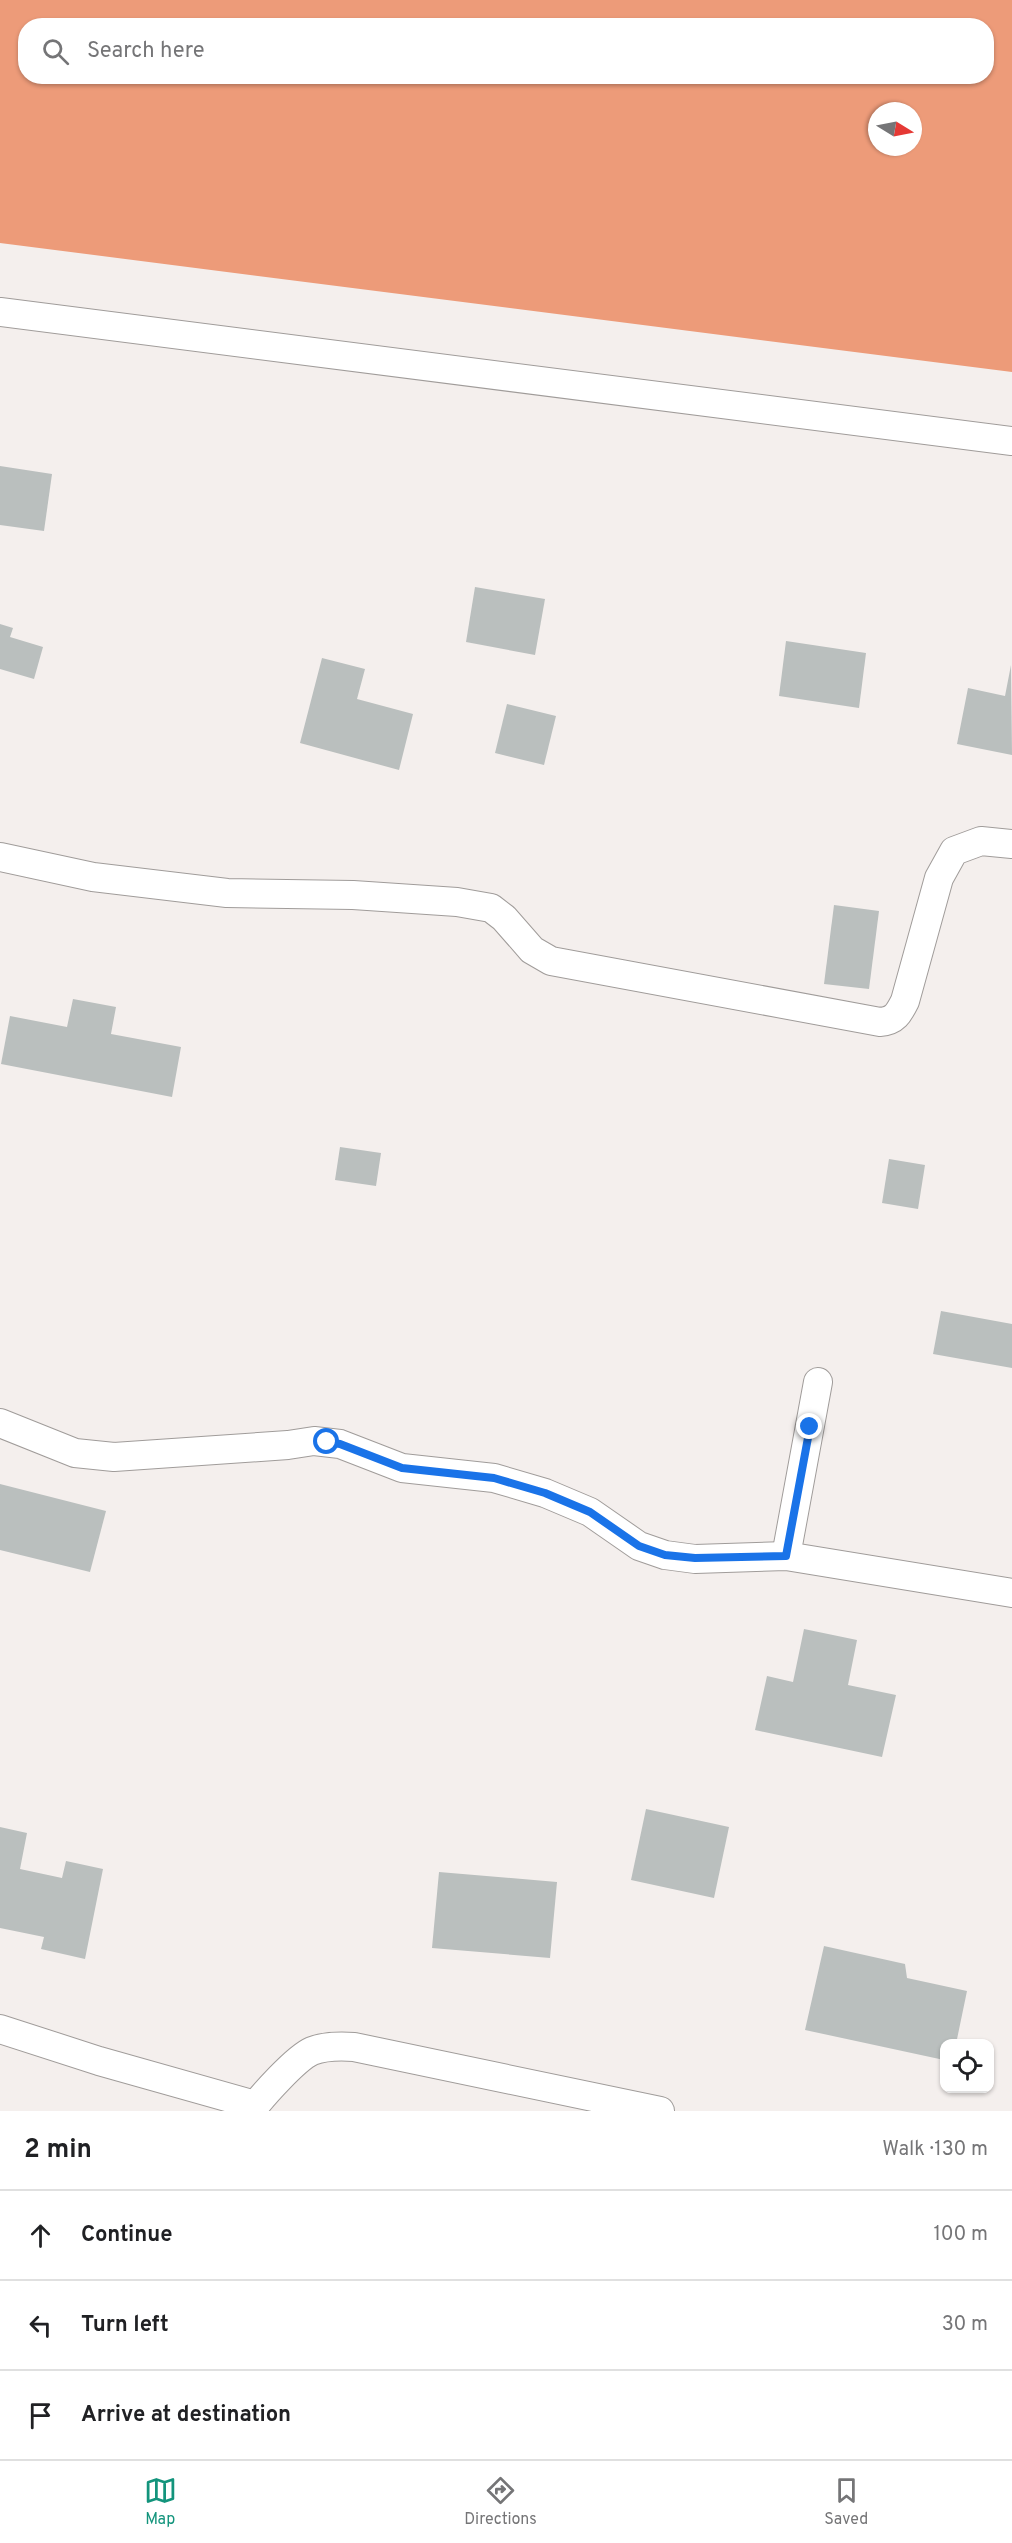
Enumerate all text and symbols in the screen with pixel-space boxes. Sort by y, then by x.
search box [18,18,994,84]
icon: search [39,35,72,68]
text: Search here [87,38,205,65]
north arrow [868,102,922,156]
route end [796,1413,822,1439]
route start [313,1428,339,1454]
map controls [940,2039,994,2093]
button: locate [940,2039,994,2093]
text: 2 min [24,2134,92,2167]
text: Walk · 130 m [882,2137,988,2163]
icon: ahead [24,2219,57,2252]
text: Continue [81,2222,172,2249]
text: 100 m [933,2222,988,2248]
icon: left [24,2309,57,2342]
text: Turn left [81,2312,169,2339]
text: 30 m [942,2312,988,2338]
icon: arrive [24,2399,57,2432]
text: Arrive at destination [81,2402,291,2429]
tab: Map [144,2474,177,2530]
tab: Directions [464,2474,537,2530]
tab: Saved [824,2474,868,2530]

